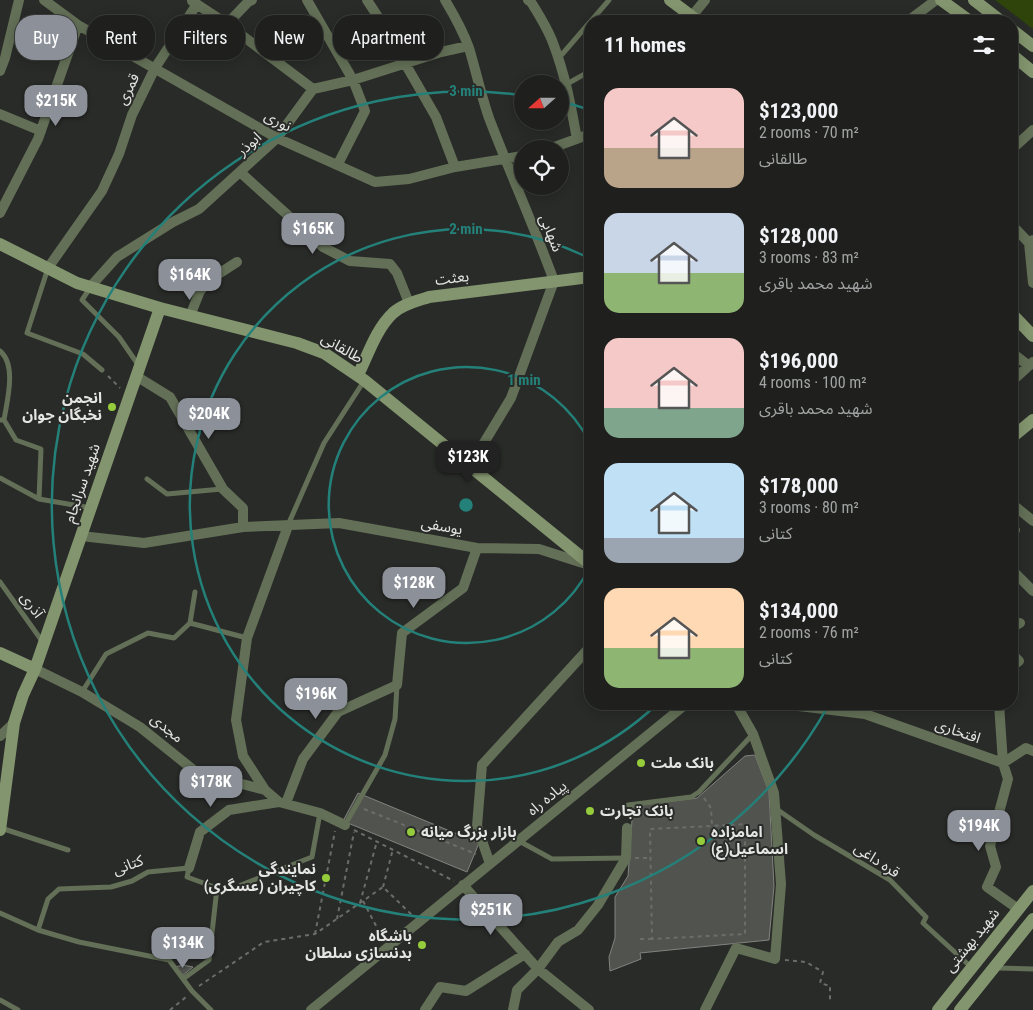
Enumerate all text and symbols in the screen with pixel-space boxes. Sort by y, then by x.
chip: Buy [15,15,77,60]
chip: Rent [87,15,155,60]
chip: Filters [165,15,245,60]
chip: New [255,15,323,60]
chip: Apartment [333,15,444,60]
icon: filters [970,31,998,59]
text: 11 homes [604,33,686,57]
street label: قمری [113,70,143,108]
north arrow [514,75,569,130]
map controls [514,75,569,195]
text: 3 min [449,82,483,100]
pin: $215K [21,84,91,127]
text: $215K [35,91,77,110]
text: $123,000 [759,99,838,123]
street label: نوری [261,106,295,136]
icon: home [644,108,704,168]
text: 2 rooms · 70 m² [759,123,859,142]
street label: ابوذر [232,128,265,161]
button: locate [514,140,569,195]
text: طالقانی [759,149,807,168]
pin: $165K [278,212,348,255]
street label: شهابی [535,212,567,255]
text: $165K [292,219,334,238]
text: 2 min [449,220,483,238]
text: $128,000 [759,224,838,248]
icon: home [644,233,704,293]
text: 3 rooms · 83 m² [759,248,859,267]
pin: $164K [155,258,225,301]
text: $164K [169,265,211,284]
street label: بعثت [434,267,470,289]
text: شهید محمد باقری [759,274,872,293]
street label: طالقانی [318,329,366,367]
text: $196,000 [759,349,838,373]
icon: home [644,358,704,418]
text: 1 min [507,371,541,389]
text: 4 rooms · 100 m² [759,373,867,392]
place label: انجمن نخبگان جوان [22,389,102,424]
pin: $204K [174,398,244,440]
text: شهید محمد باقری [759,399,872,418]
marker: انجمن نخبگان جوان [106,401,118,413]
text: $204K [188,404,230,423]
pin: $123K [433,440,503,483]
street label: شهید سرانجام [60,441,106,526]
text: $123K [447,447,489,466]
text: $178,000 [759,474,838,498]
icon: home [644,483,704,543]
centre of rings [457,496,475,514]
text: 3 rooms · 80 m² [759,498,859,517]
street label: یوسفی [420,514,464,538]
text: کتانی [759,524,792,543]
pin: $128K [379,566,449,609]
text: $128K [393,573,435,592]
street label: آذری [17,589,48,622]
text: $134,000 [759,599,838,623]
icon: home [644,608,704,668]
text: 2 rooms · 76 m² [759,623,859,642]
text: کتانی [759,649,792,668]
pin: $196K [281,678,351,720]
text: $196K [295,684,337,703]
street label: مجدی [147,709,187,747]
street label: افتخاری [933,715,983,747]
place label: بانک ملت [651,754,714,772]
marker: بانک ملت [635,757,647,769]
pin: $178K [176,766,246,808]
text: $178K [190,772,232,791]
street label: پیاده راه [523,777,571,820]
place label: بانک تجارت [600,802,673,820]
marker: بانک تجارت [584,805,596,817]
pin: $194K [944,810,1014,852]
text: $194K [958,816,1000,835]
place label: بازار بزرگ میانه [421,823,517,841]
place label: امامزاده اسماعیل(ع) [711,823,788,860]
marker: بازار بزرگ میانه [405,826,417,838]
marker: امامزاده اسماعیل(ع) [695,835,707,847]
street label: قره داغی [851,839,903,882]
street label: کتانی [110,851,147,879]
place label: نمایندگی کاچیران (عسگری) [204,860,316,896]
marker: نمایندگی کاچیران (عسگری) [320,872,332,884]
pin: $251K [456,894,526,936]
text: $251K [470,900,512,919]
street label: شهید بهشتی [941,904,1003,976]
pin: $134K [148,926,218,969]
place label: باشگاه بدنسازی سلطان [305,927,412,962]
text: $134K [162,933,204,952]
marker: باشگاه بدنسازی سلطان [416,939,428,951]

